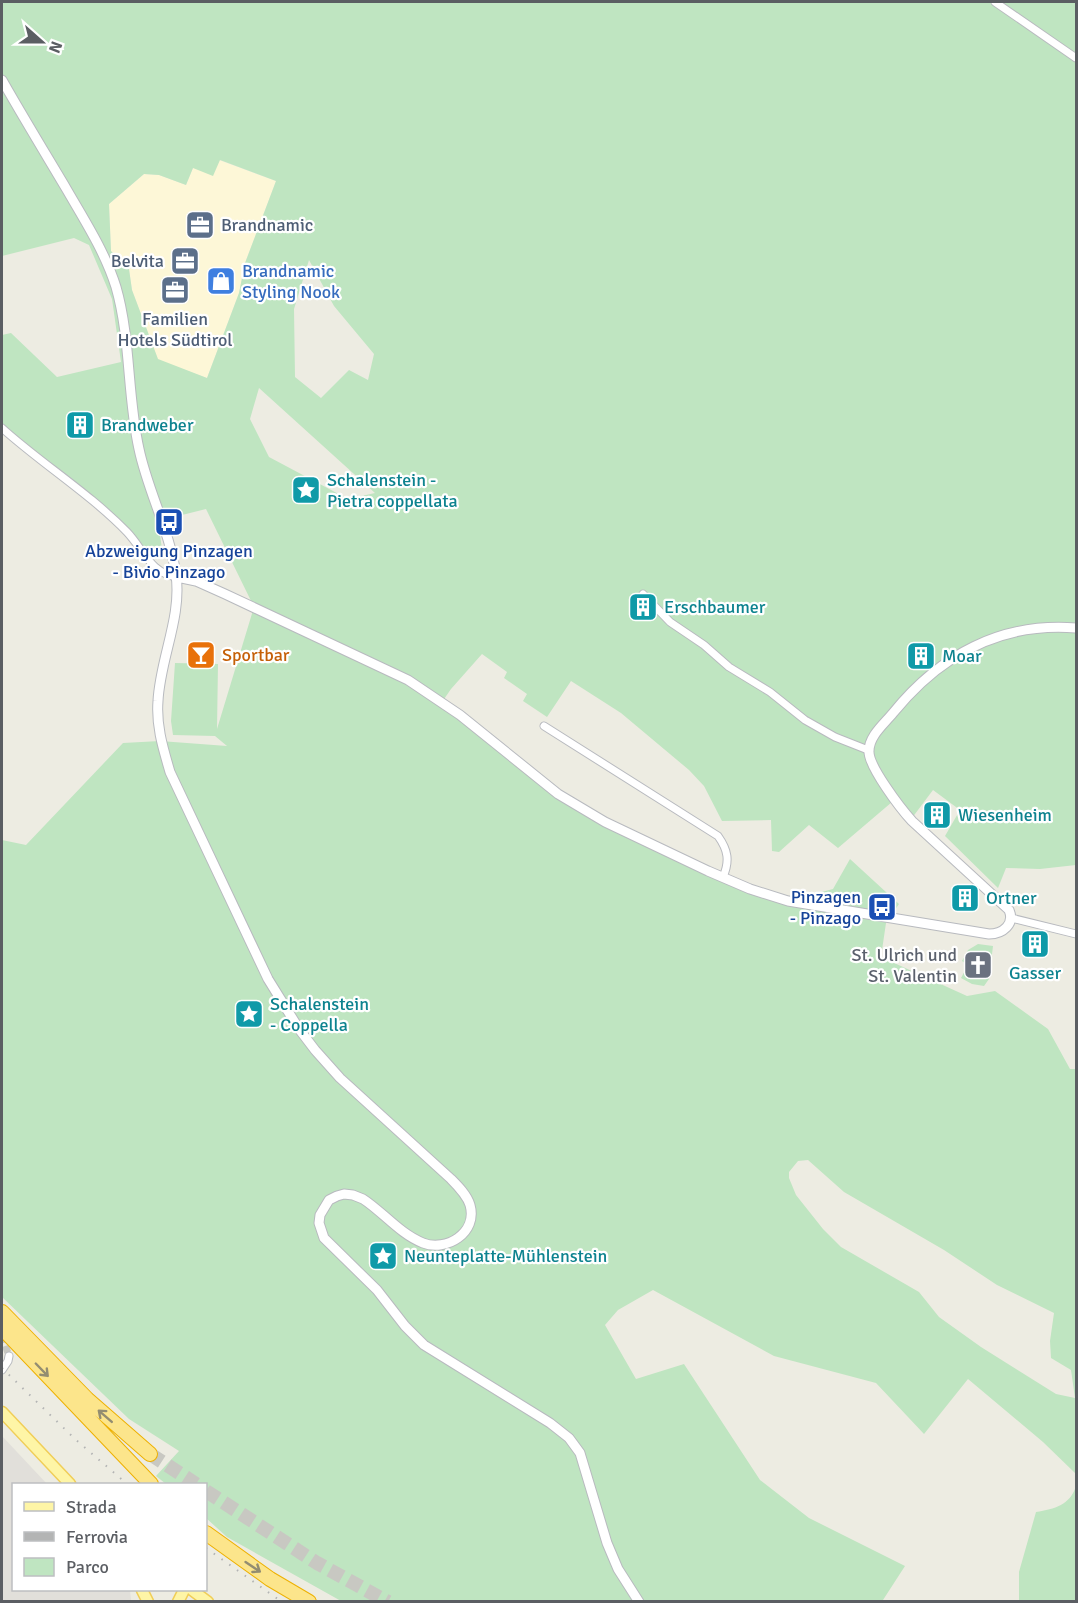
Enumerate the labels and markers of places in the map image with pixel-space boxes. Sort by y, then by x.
office icon: Brandnamic [184,209,216,241]
place label: Brandnamic [221,214,313,236]
office icon: Belvita [169,245,201,277]
place label: Belvita [111,250,164,272]
place label: Brandnamic Styling Nook [242,260,340,303]
shop icon: Brandnamic Styling Nook [205,265,237,297]
office icon: Familien Hotels Südtirol [159,274,191,306]
place label: Familien Hotels Südtirol [117,308,233,351]
building icon: Brandweber [64,409,96,441]
place label: Brandweber [101,414,194,436]
place label: Schalenstein - Pietra coppellata [327,469,458,512]
place icon: Schalenstein - Pietra coppellata [290,474,322,506]
bus stop icon: Abzweigung Pinzagen - Bivio Pinzago [153,506,185,538]
place label: Abzweigung Pinzagen - Bivio Pinzago [85,540,253,583]
building icon: Erschbaumer [627,591,659,623]
place label: Erschbaumer [664,596,766,618]
bar icon: Sportbar [185,639,217,671]
building icon: Moar [905,640,937,672]
place label: Sportbar [222,644,290,666]
place label: Moar [942,645,982,667]
building icon: Wiesenheim [921,799,953,831]
place label: Wiesenheim [958,804,1052,826]
building icon: Ortner [949,882,981,914]
place label: Pinzagen - Pinzago [790,886,861,929]
place label: Ortner [986,887,1037,909]
bus stop icon: Pinzagen - Pinzago [866,891,898,923]
building icon: Gasser [1019,928,1051,960]
place label: St. Ulrich und St. Valentin [851,944,957,987]
church icon: St. Ulrich und St. Valentin [962,949,994,981]
place label: Gasser [1009,962,1061,984]
place label: Schalenstein - Coppella [270,993,369,1036]
place icon: Schalenstein - Coppella [233,998,265,1030]
place icon: Neunteplatte-Mühlenstein [367,1240,399,1272]
place label: Neunteplatte-Mühlenstein [404,1245,607,1267]

